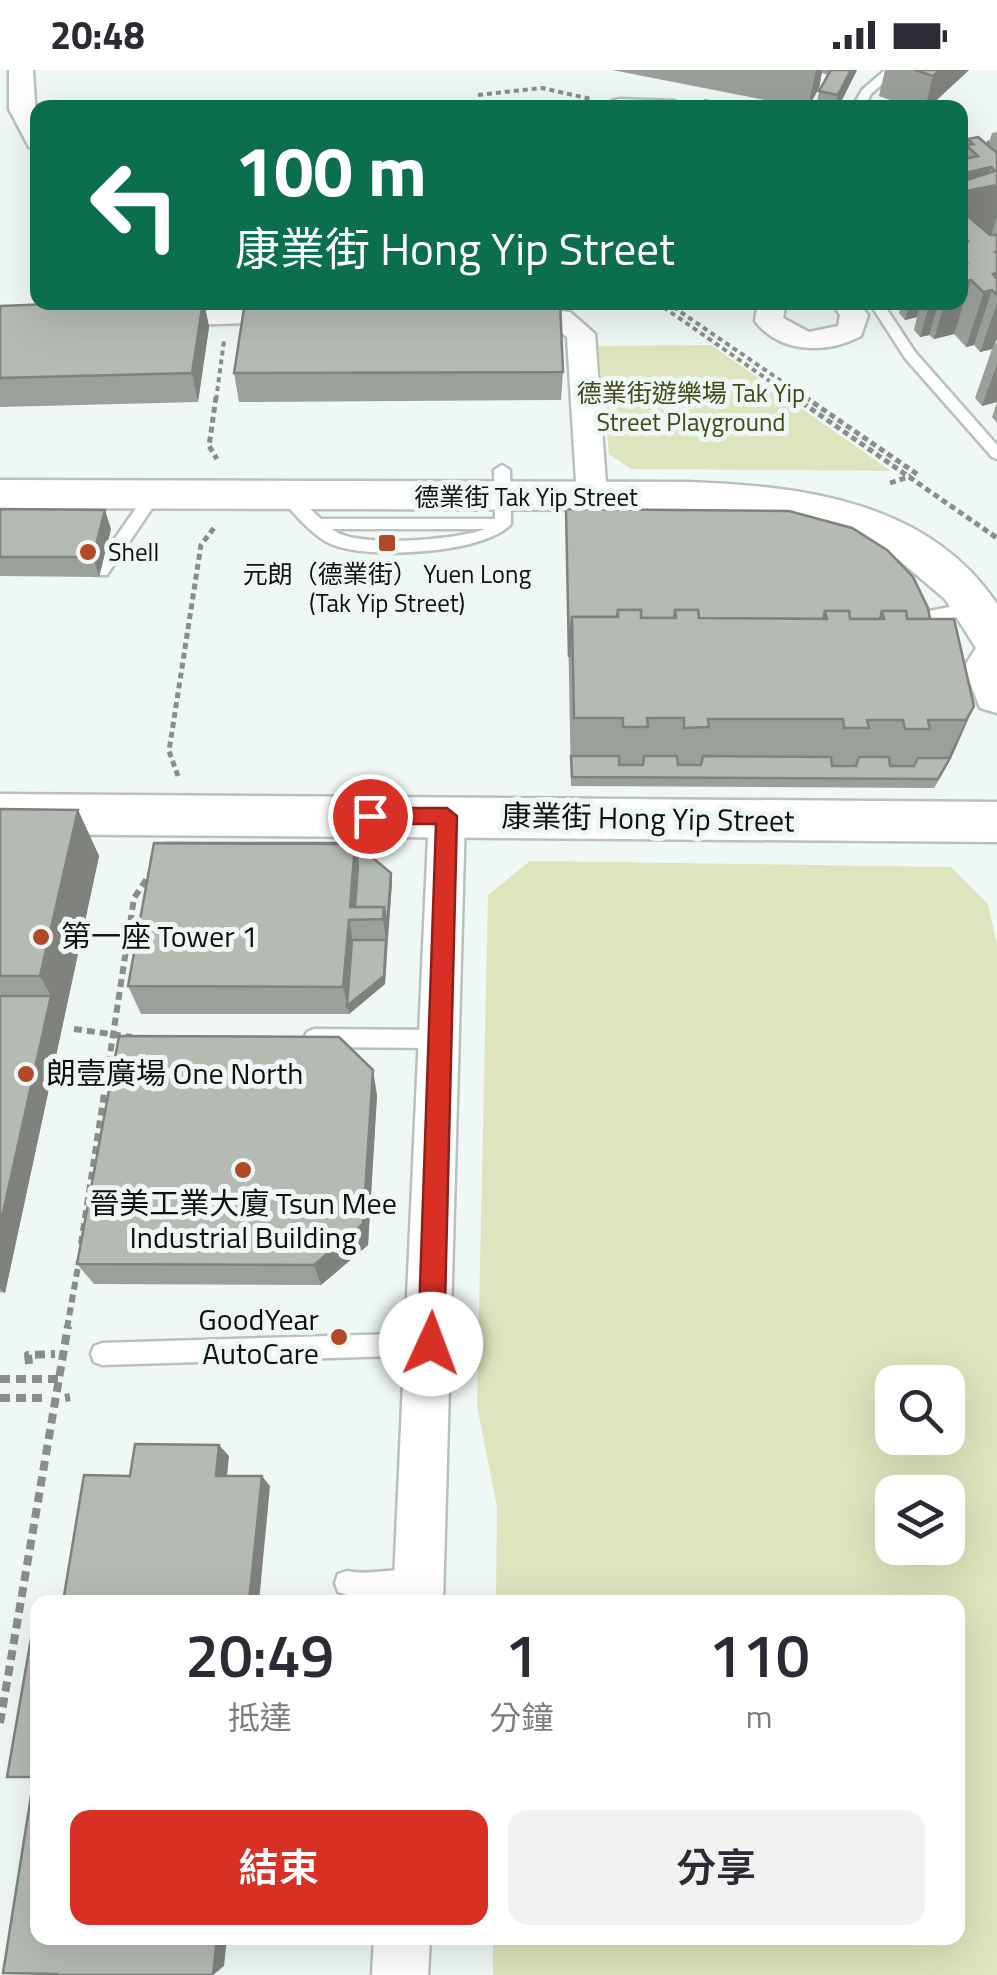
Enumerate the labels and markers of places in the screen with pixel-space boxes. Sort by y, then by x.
marker: 元朗（德業街） Yuen Long (Tak Yip Street) [376,532,398,554]
place label: Shell [108,533,159,571]
marker: Shell [77,541,99,563]
place label: 元朗（德業街） Yuen Long (Tak Yip Street) [243,555,531,622]
pin [328,774,413,859]
place label: 第一座 Tower 1 [61,913,258,959]
marker: 第一座 Tower 1 [30,926,52,948]
place label: 朗壹廣場 One North [46,1050,303,1096]
marker: 朗壹廣場 One North [15,1063,37,1085]
marker: 晉美工業大廈 Tsun Mee Industrial Building [232,1159,254,1181]
place label: 晉美工業大廈 Tsun Mee Industrial Building [89,1180,397,1260]
place label: GoodYear AutoCare [198,1296,319,1376]
marker: GoodYear AutoCare [328,1326,350,1348]

